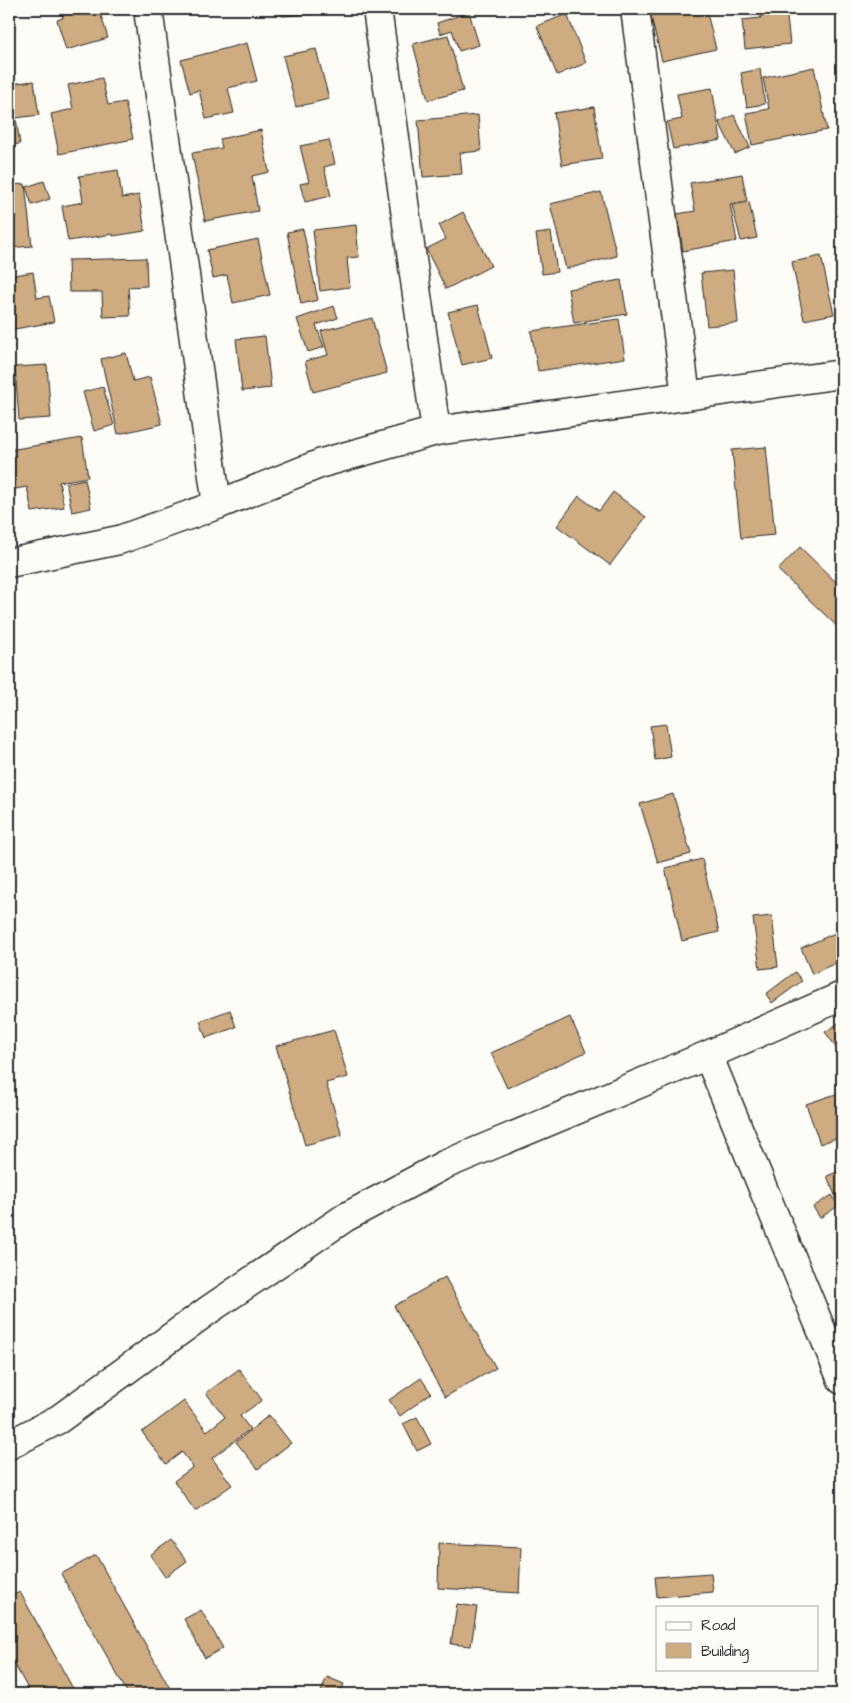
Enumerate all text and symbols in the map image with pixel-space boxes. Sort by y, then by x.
legend [656,1606,818,1670]
text: Road [701,1615,736,1636]
text: Building [701,1641,749,1663]

